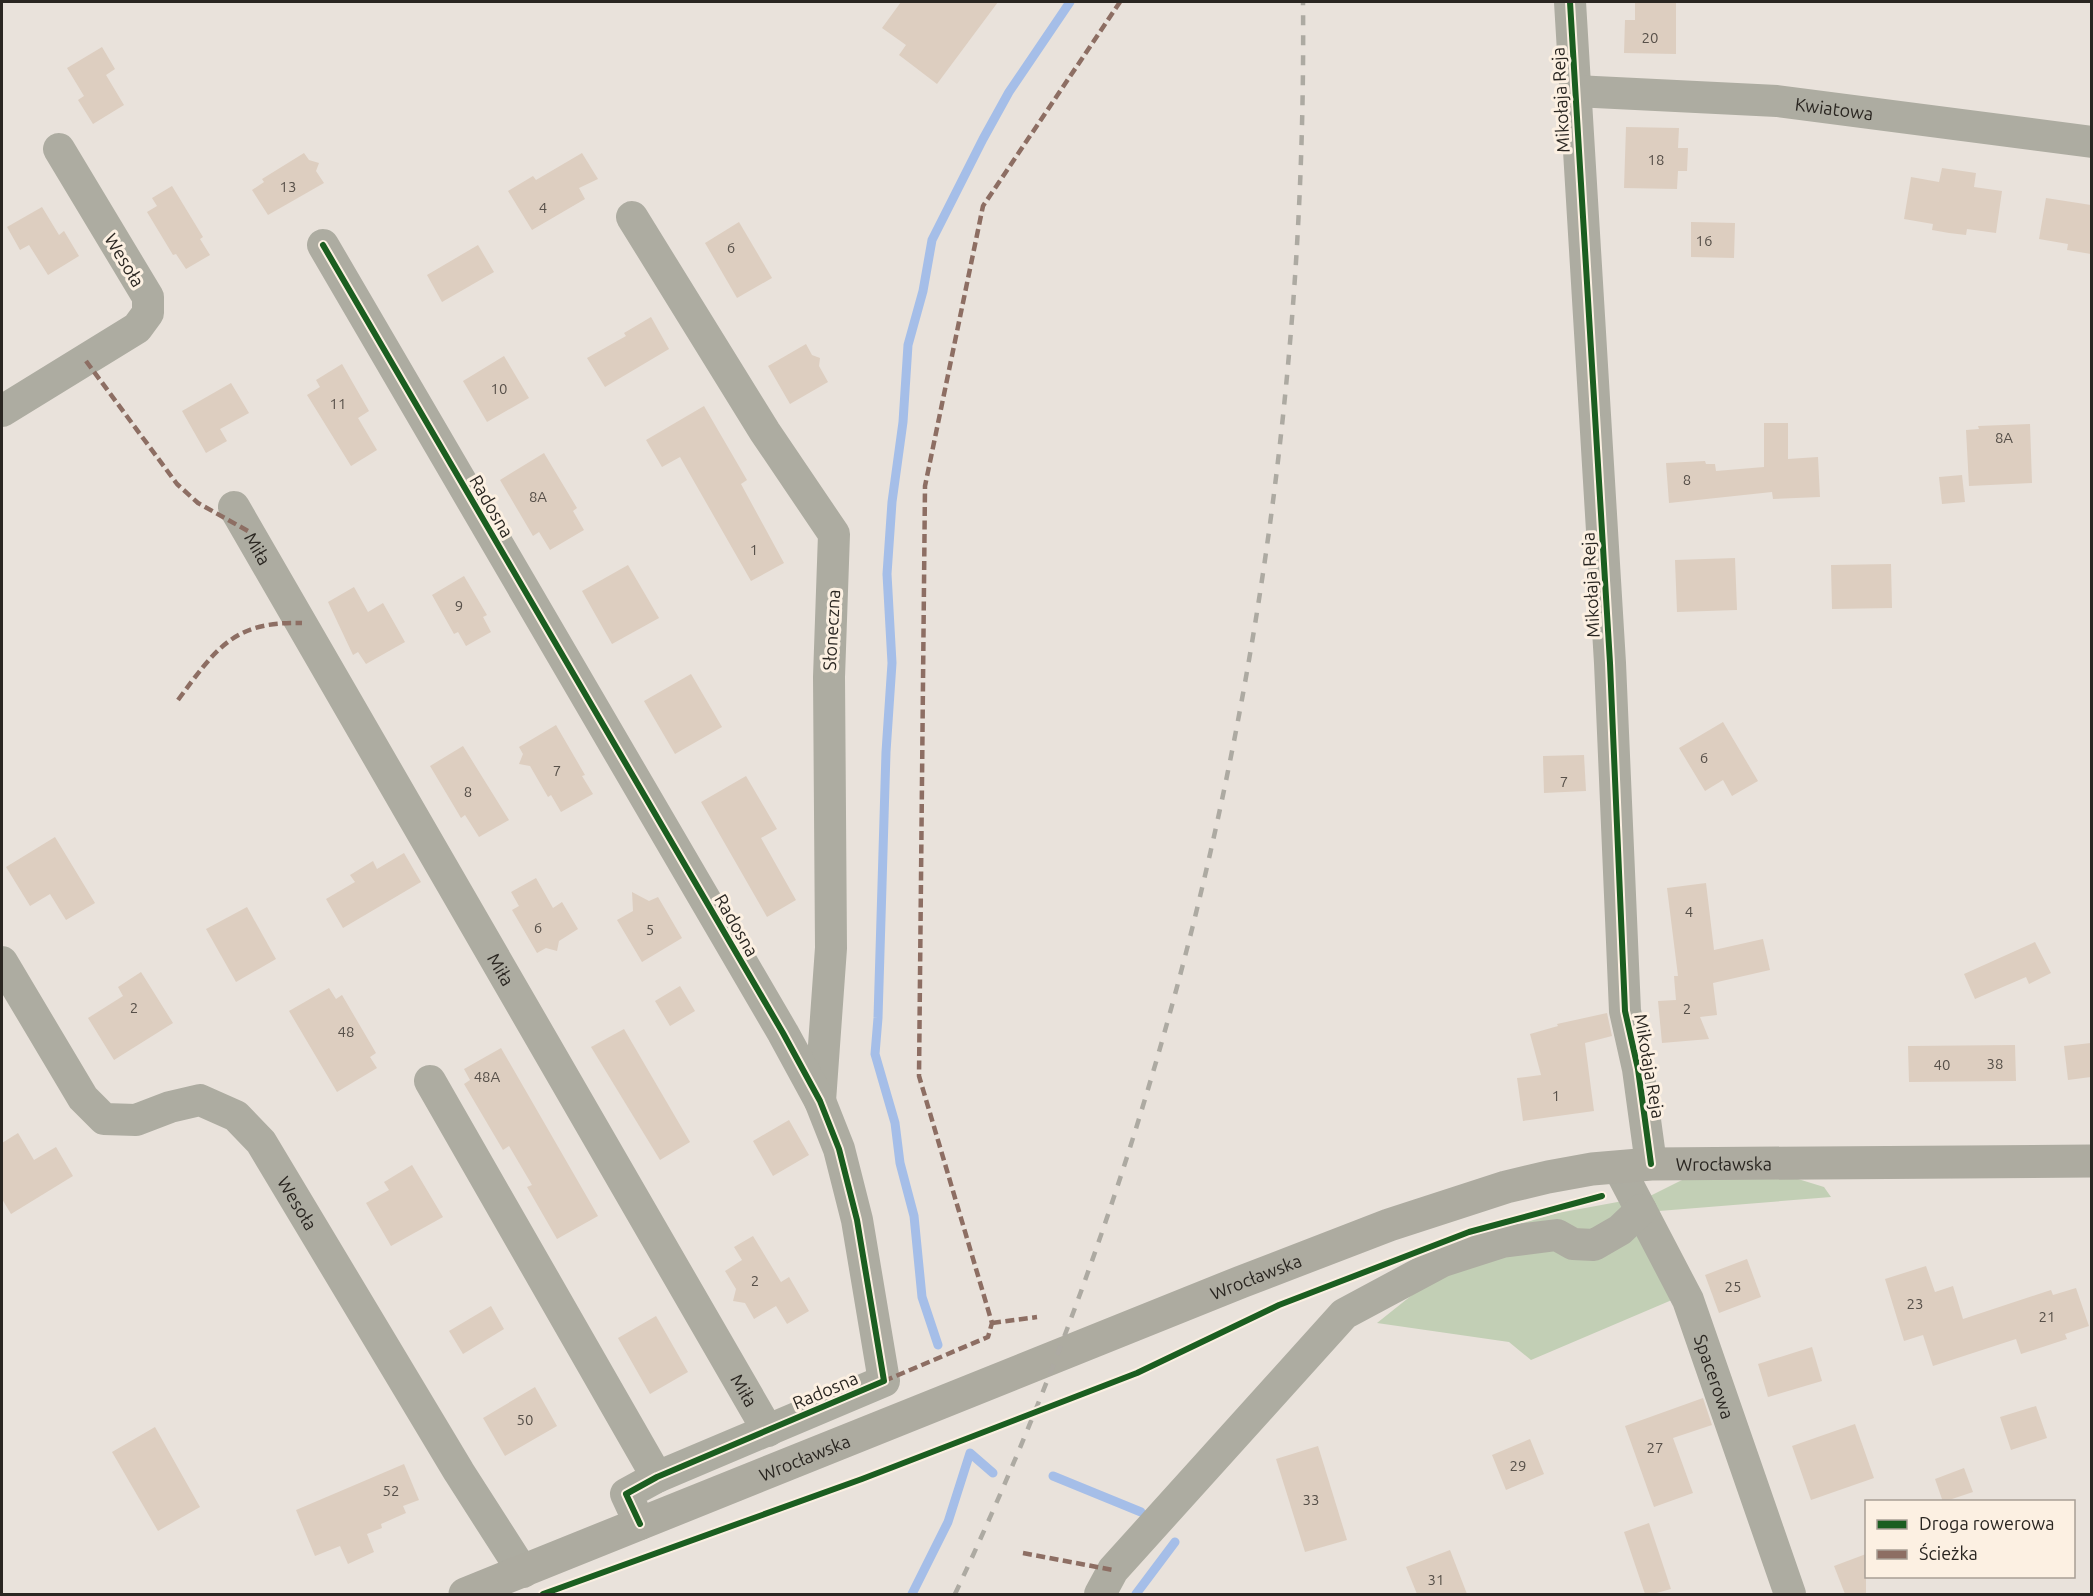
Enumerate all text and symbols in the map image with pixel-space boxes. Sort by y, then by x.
house number: 20 [1642,29,1658,46]
street label: Mikołaja Reja [1547,47,1573,153]
street label: Kwiatowa [1794,93,1875,123]
house number: 18 [1648,151,1664,168]
house number: 13 [280,178,296,195]
house number: 4 [539,199,547,216]
street label: Wesoła [101,230,149,290]
house number: 16 [1696,232,1712,249]
house number: 6 [727,239,735,256]
house number: 10 [491,380,507,397]
house number: 11 [330,395,346,412]
house number: 8A [1995,429,2013,446]
street label: Radosna [466,471,518,541]
house number: 8 [1683,471,1691,488]
house number: 8A [529,488,547,505]
street label: Miła [241,529,275,568]
street label: Mikołaja Reja [1577,532,1603,638]
house number: 1 [750,541,758,558]
street label: Słoneczna [819,589,843,671]
house number: 9 [455,597,463,614]
house number: 6 [1700,749,1708,766]
house number: 7 [553,762,561,779]
house number: 7 [1560,773,1568,790]
house number: 8 [464,783,472,800]
street label: Radosna [711,890,763,960]
house number: 4 [1685,903,1693,920]
house number: 6 [534,919,542,936]
house number: 5 [646,921,654,938]
street label: Miła [484,950,518,989]
house number: 2 [130,999,138,1016]
house number: 2 [1683,1000,1691,1017]
street label: Mikołaja Reja [1631,1012,1669,1120]
house number: 48 [338,1023,354,1040]
house number: 38 [1987,1055,2003,1072]
house number: 40 [1934,1056,1950,1073]
house number: 48A [474,1068,501,1085]
house number: 1 [1552,1087,1560,1104]
street label: Wrocławska [1676,1153,1772,1174]
street label: Wesoła [274,1173,321,1234]
street label: Wrocławska [1207,1250,1304,1303]
house number: 2 [751,1272,759,1289]
house number: 25 [1725,1278,1741,1295]
house number: 23 [1907,1295,1923,1312]
house number: 21 [2039,1308,2055,1325]
street label: Spacerowa [1691,1332,1738,1421]
street label: Radosna [789,1367,861,1413]
street label: Miła [727,1370,762,1410]
house number: 50 [517,1411,533,1428]
street label: Wrocławska [756,1430,853,1485]
house number: 27 [1647,1439,1663,1456]
house number: 29 [1510,1457,1526,1474]
house number: 52 [383,1482,399,1499]
house number: 33 [1303,1491,1319,1508]
legend [1865,1500,2075,1578]
text: Droga rowerowa [1919,1513,2055,1533]
text: Ścieżka [1919,1542,1978,1563]
house number: 31 [1428,1571,1444,1588]

